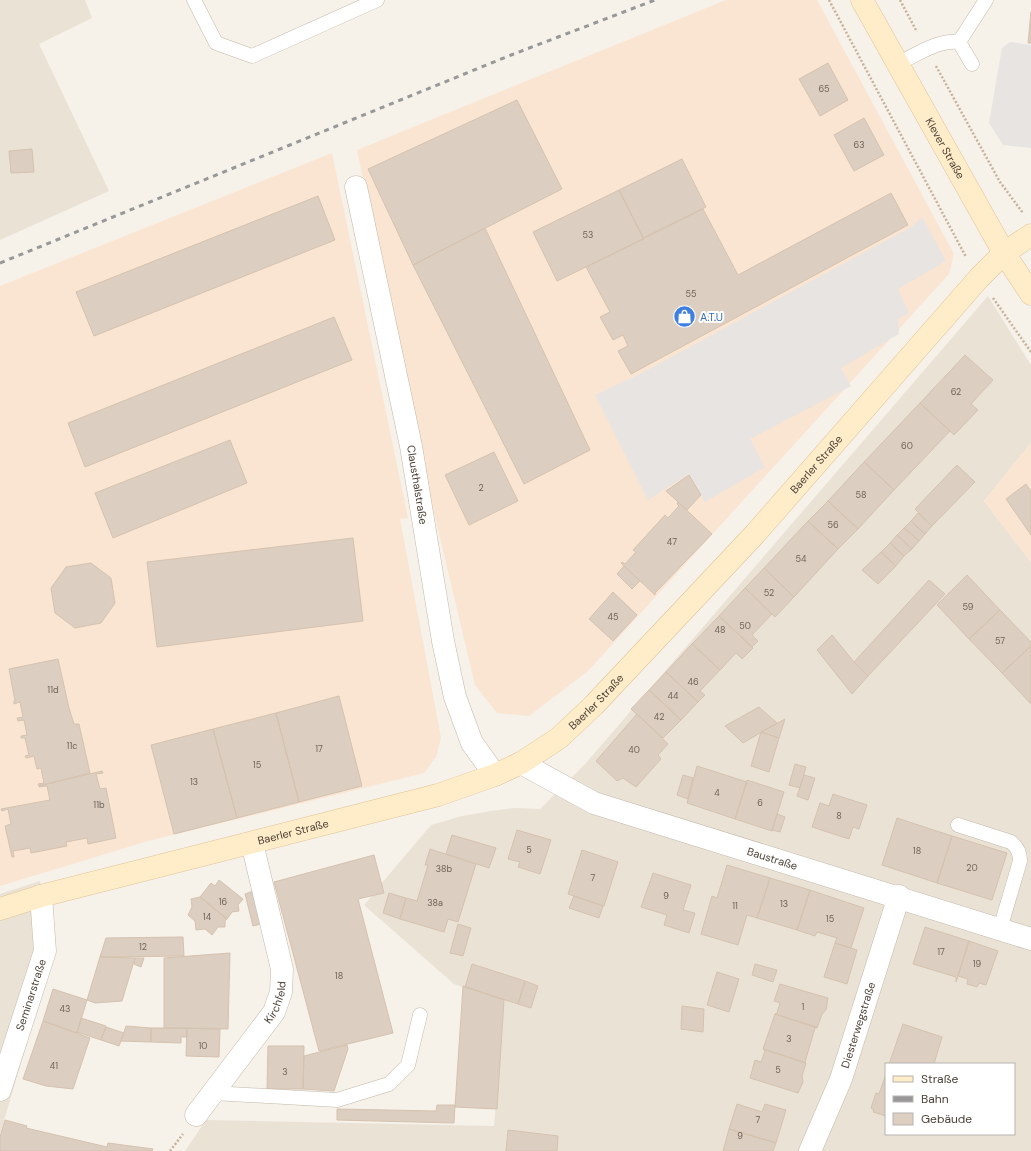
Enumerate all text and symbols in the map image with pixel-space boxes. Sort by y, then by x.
house number: 65 [819,83,829,95]
street label: Klever Straße [922,115,968,181]
house number: 63 [854,139,864,151]
house number: 53 [583,229,593,241]
house number: 55 [686,288,696,300]
shop icon: A.T.U [671,304,697,330]
place label: A.T.U [700,310,723,324]
house number: 62 [951,386,961,398]
street label: Baerler Straße [787,432,845,496]
house number: 60 [901,440,913,452]
street label: Clausthalstraße [404,444,431,525]
house number: 2 [478,482,484,494]
house number: 58 [856,489,866,501]
house number: 56 [827,519,839,531]
house number: 47 [667,536,677,548]
house number: 54 [796,553,807,565]
house number: 52 [764,587,774,599]
house number: 59 [963,601,974,613]
house number: 45 [608,611,618,623]
house number: 50 [739,620,751,632]
house number: 48 [715,624,725,636]
house number: 57 [995,635,1005,647]
street label: Baerler Straße [565,671,627,733]
house number: 46 [687,676,699,688]
house number: 11d [47,684,59,696]
house number: 44 [668,690,679,702]
house number: 42 [654,711,664,723]
house number: 11c [67,740,77,752]
house number: 17 [315,743,323,755]
house number: 40 [628,744,640,756]
house number: 15 [253,759,261,771]
house number: 13 [190,776,198,788]
house number: 4 [714,787,720,799]
house number: 6 [757,797,763,809]
house number: 11b [93,799,105,811]
house number: 8 [836,810,842,822]
street label: Baerler Straße [256,816,330,848]
house number: 5 [526,844,532,856]
street label: Baustraße [745,844,799,873]
house number: 18 [913,845,921,857]
house number: 20 [966,862,978,874]
house number: 38b [436,863,453,875]
house number: 7 [591,872,596,884]
house number: 9 [663,890,669,902]
house number: 16 [219,896,228,908]
house number: 38a [427,897,443,909]
house number: 13 [780,898,788,910]
house number: 11 [732,900,738,912]
house number: 14 [203,911,212,923]
house number: 15 [826,913,834,925]
house number: 12 [139,941,147,953]
house number: 17 [937,946,945,958]
street label: Seminarstraße [13,957,49,1032]
house number: 19 [973,958,982,970]
house number: 18 [335,970,343,982]
street label: Diesterwegstraße [838,980,878,1070]
street label: Kirchfeld [261,981,288,1026]
house number: 1 [802,1001,805,1013]
house number: 43 [60,1003,70,1015]
house number: 3 [786,1033,792,1045]
house number: 10 [199,1040,207,1052]
house number: 41 [50,1060,58,1072]
legend [885,1063,1015,1135]
house number: 5 [775,1064,781,1076]
house number: 3 [282,1066,288,1078]
text: Straße [921,1071,958,1087]
text: Bahn [921,1091,949,1107]
text: Gebäude [921,1111,972,1127]
house number: 7 [756,1114,761,1126]
house number: 9 [737,1130,743,1142]

